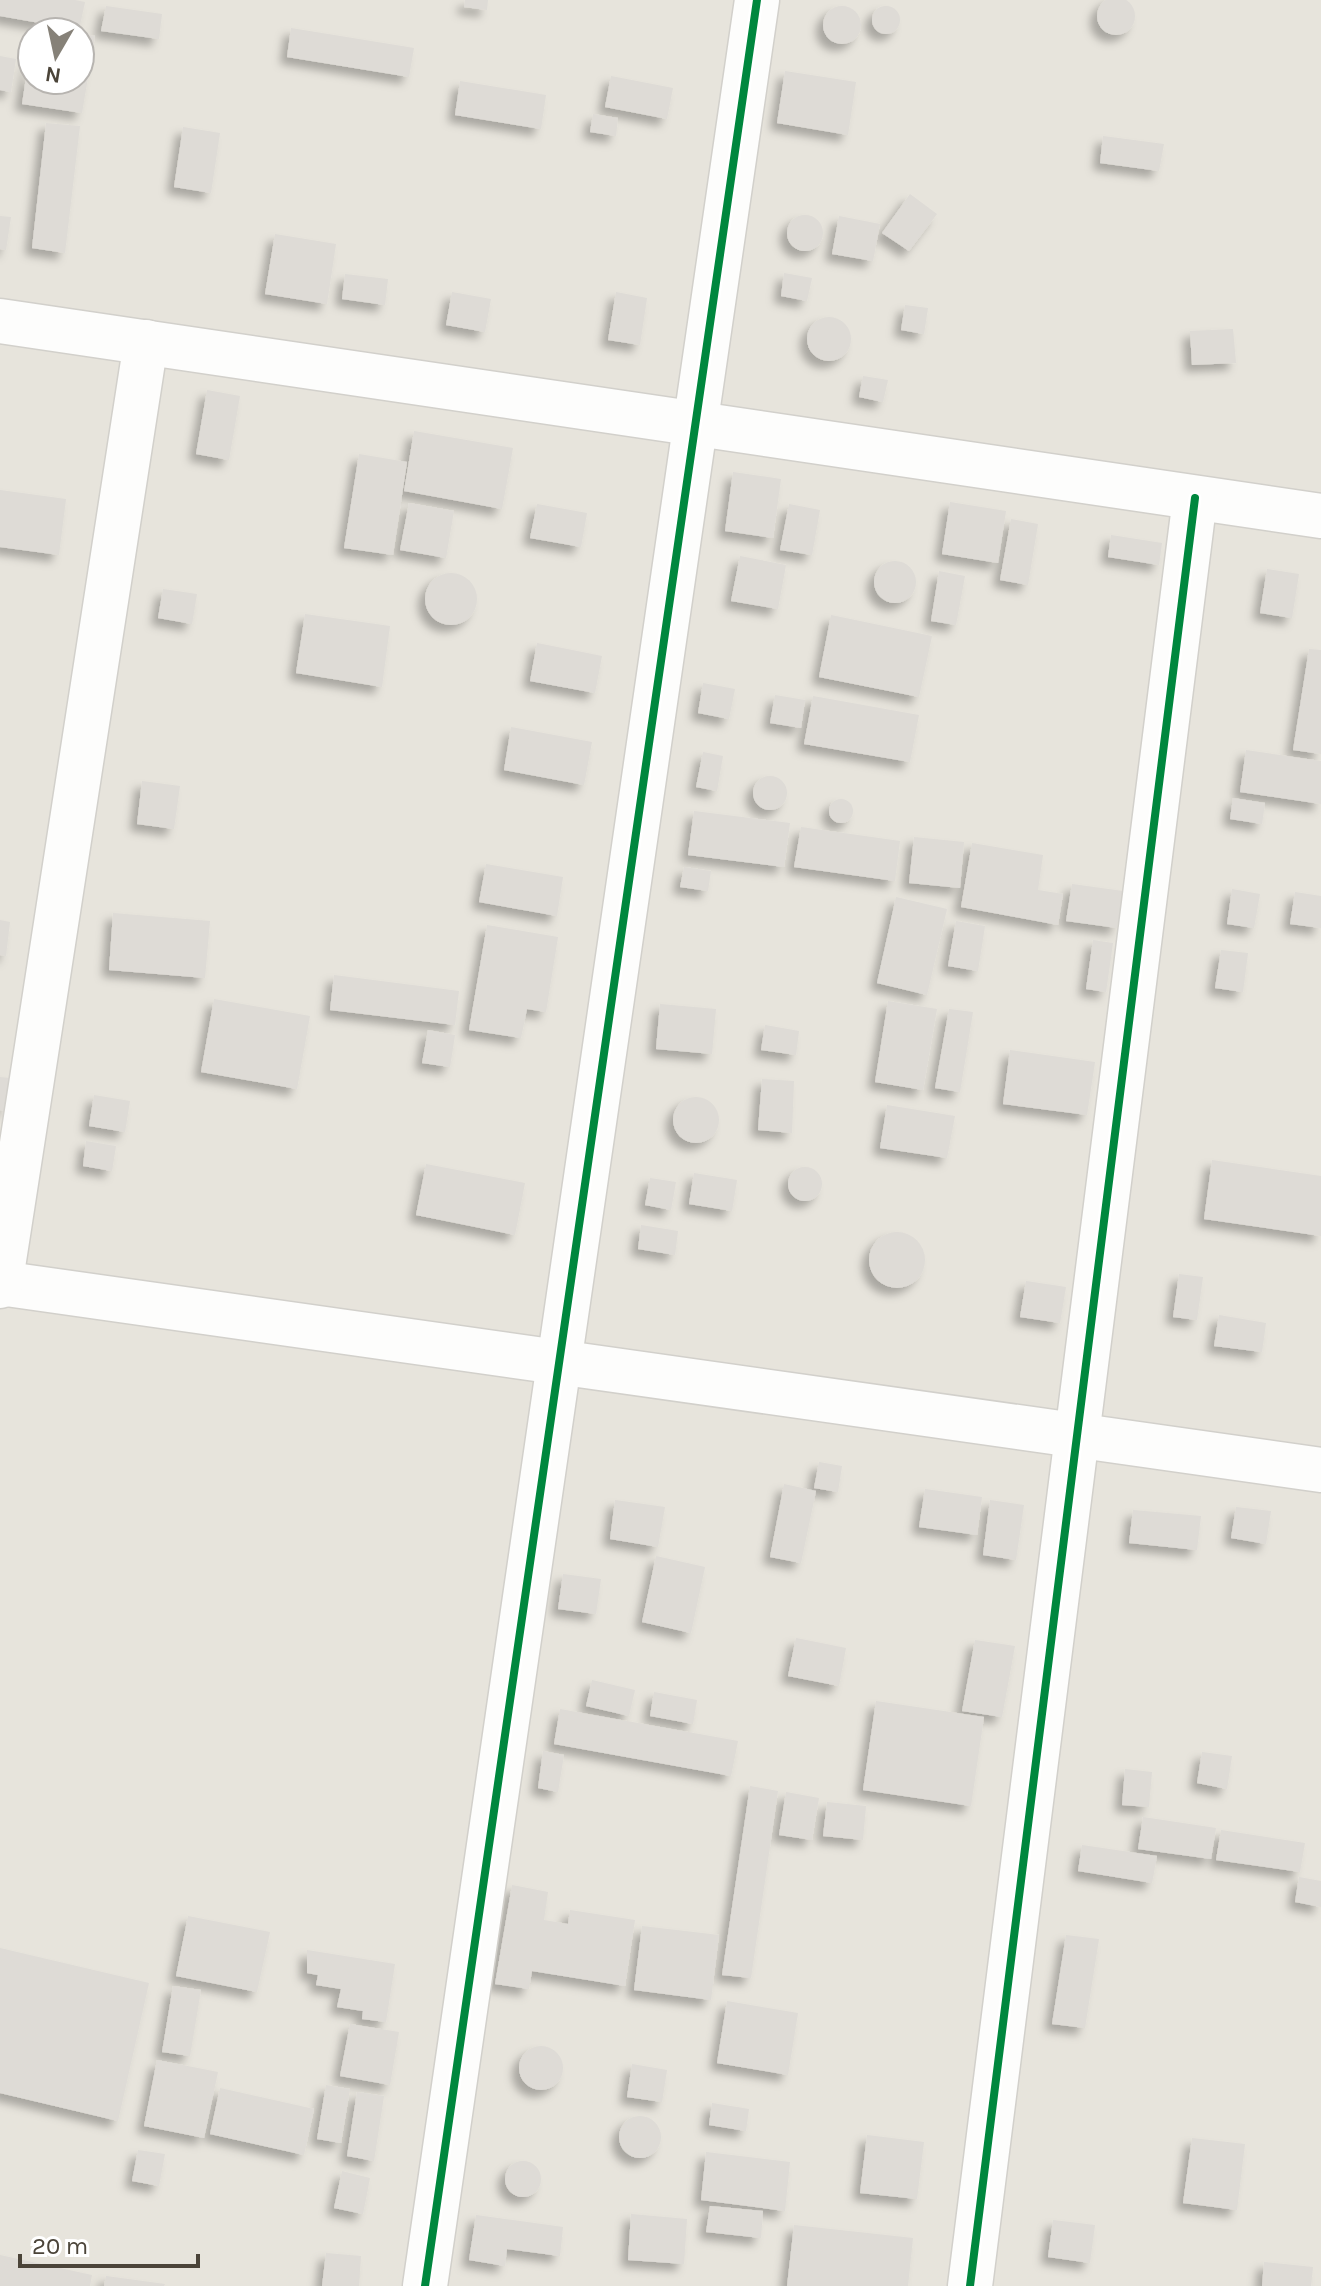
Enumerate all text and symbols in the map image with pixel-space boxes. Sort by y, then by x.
north arrow [16,16,96,96]
text: N [43,61,63,89]
scale bar [20,2218,198,2268]
text: 20 m [32,2232,88,2260]

